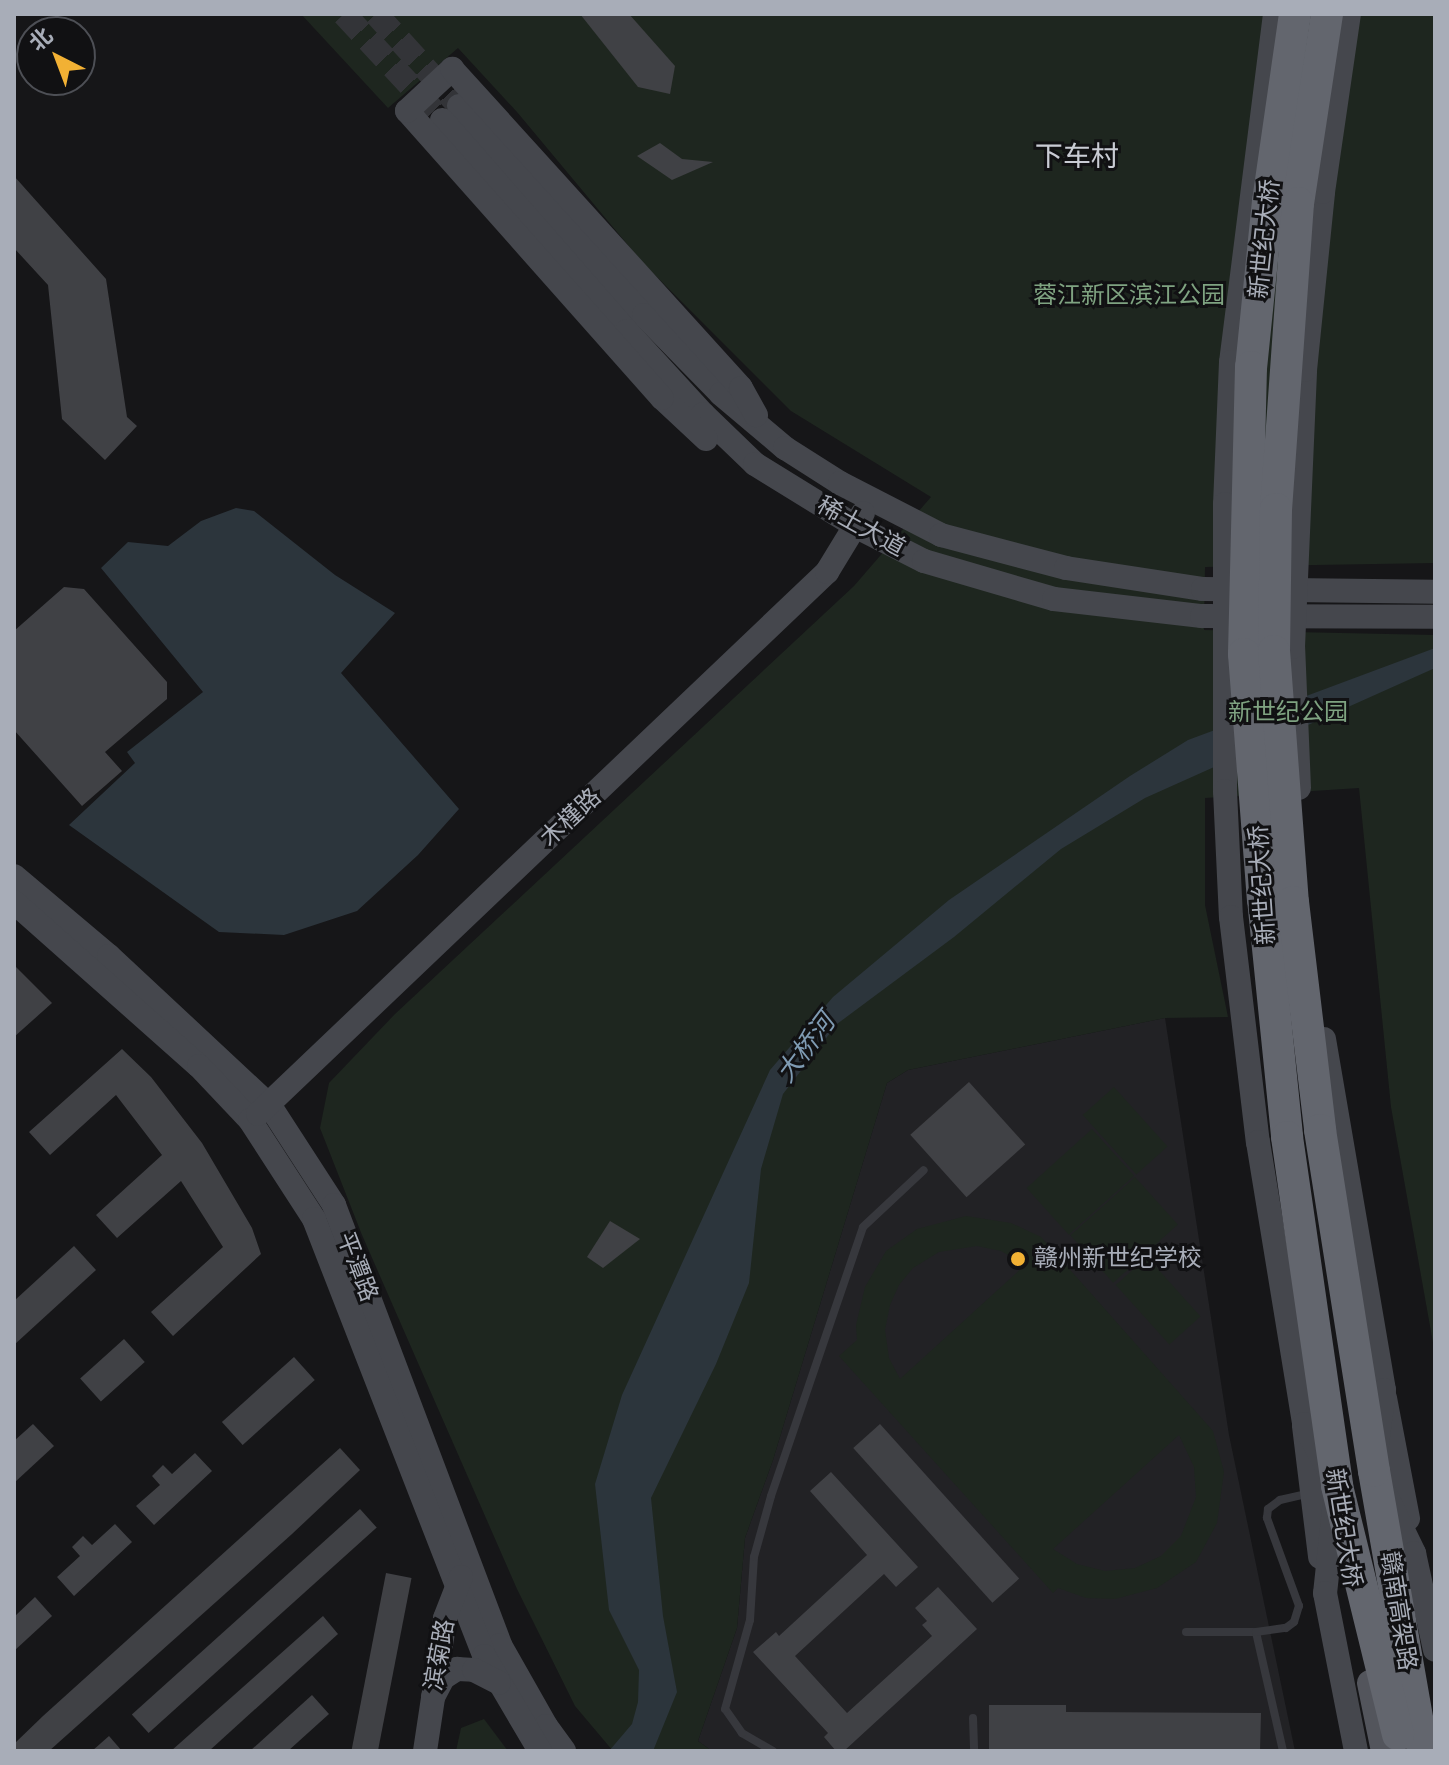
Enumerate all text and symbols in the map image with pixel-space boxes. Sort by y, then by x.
north arrow [16,16,96,96]
text: 北 [24,23,57,56]
district label: 下车村 [1035,140,1119,174]
street label: 新世纪大桥 [1244,178,1286,300]
park label: 蓉江新区滨江公园 [1033,282,1225,310]
street label: 稀土大道 [812,491,910,563]
park label: 新世纪公园 [1228,699,1348,727]
street label: 木槿路 [535,783,607,853]
street label: 新世纪大桥 [1244,824,1282,946]
water label: 大桥河 [770,1007,842,1089]
street label: 平潭路 [331,1228,383,1306]
place label: 赣州新世纪学校 [1034,1245,1202,1273]
marker: 赣州新世纪学校 [1009,1250,1027,1268]
street label: 新世纪大桥 [1319,1466,1367,1590]
street label: 赣南高架路 [1374,1549,1422,1673]
street label: 滨菊路 [420,1617,460,1693]

